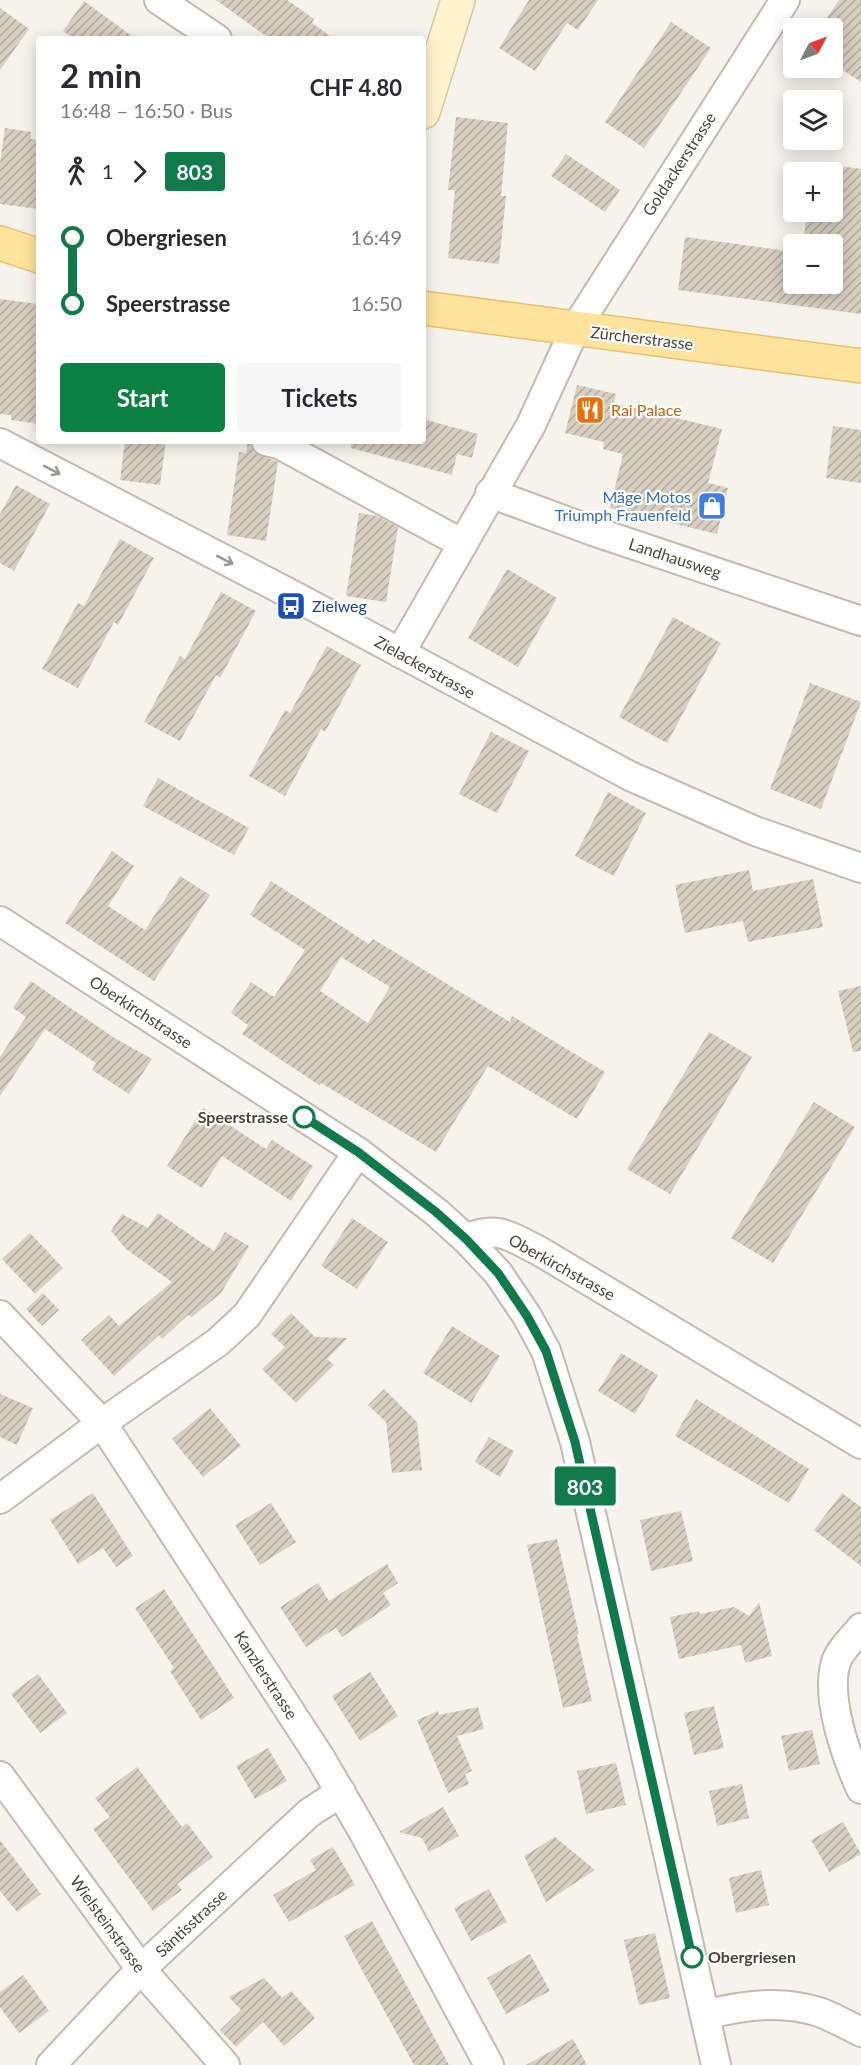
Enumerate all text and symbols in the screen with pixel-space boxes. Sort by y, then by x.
north arrow [783,18,843,78]
map controls [783,18,843,294]
text: 2 min [60,55,142,95]
text: CHF 4.80 [310,74,402,101]
button: layers [783,90,843,150]
text: 16:48 – 16:50 · Bus [60,98,233,122]
street label: Goldackerstrasse [638,108,719,219]
icon: walk [60,155,93,188]
icon: forward [123,155,156,188]
text: 1 [102,159,114,183]
text: 803 [177,159,213,184]
button: + [783,162,843,222]
text: Obergriesen [106,224,227,251]
text: 16:49 [351,225,402,249]
button: − [783,234,843,294]
text: Speerstrasse [106,290,230,317]
text: 16:50 [351,291,402,315]
street label: Zürcherstrasse [590,322,694,353]
button: Start [60,363,225,432]
button: Tickets [237,363,402,432]
restaurant icon: Rai Palace [574,394,606,426]
place label: Rai Palace [611,400,682,419]
one-way arrow [43,464,60,476]
place label: Mäge Motos Triumph Frauenfeld [555,487,691,524]
shop icon: Mäge Motos Triumph Frauenfeld [696,490,728,522]
street label: Landhausweg [627,534,724,581]
one-way arrow [216,554,233,566]
bus stop icon: Zielweg [275,590,307,622]
place label: Zielweg [312,596,367,615]
street label: Zielackerstrasse [372,631,479,702]
street label: Oberkirchstrasse [86,971,196,1052]
marker: Speerstrasse [293,1106,315,1128]
place label: Speerstrasse [198,1107,288,1126]
street label: Oberkirchstrasse [506,1230,619,1304]
line badge: 803 [550,1466,620,1506]
text: 803 [567,1474,603,1499]
street label: Kanzlerstrasse [231,1627,302,1722]
street label: Wielsteinstrasse [67,1872,150,1976]
street label: Säntisstrasse [151,1885,230,1961]
marker: Obergriesen [681,1946,703,1968]
place label: Obergriesen [708,1947,796,1966]

